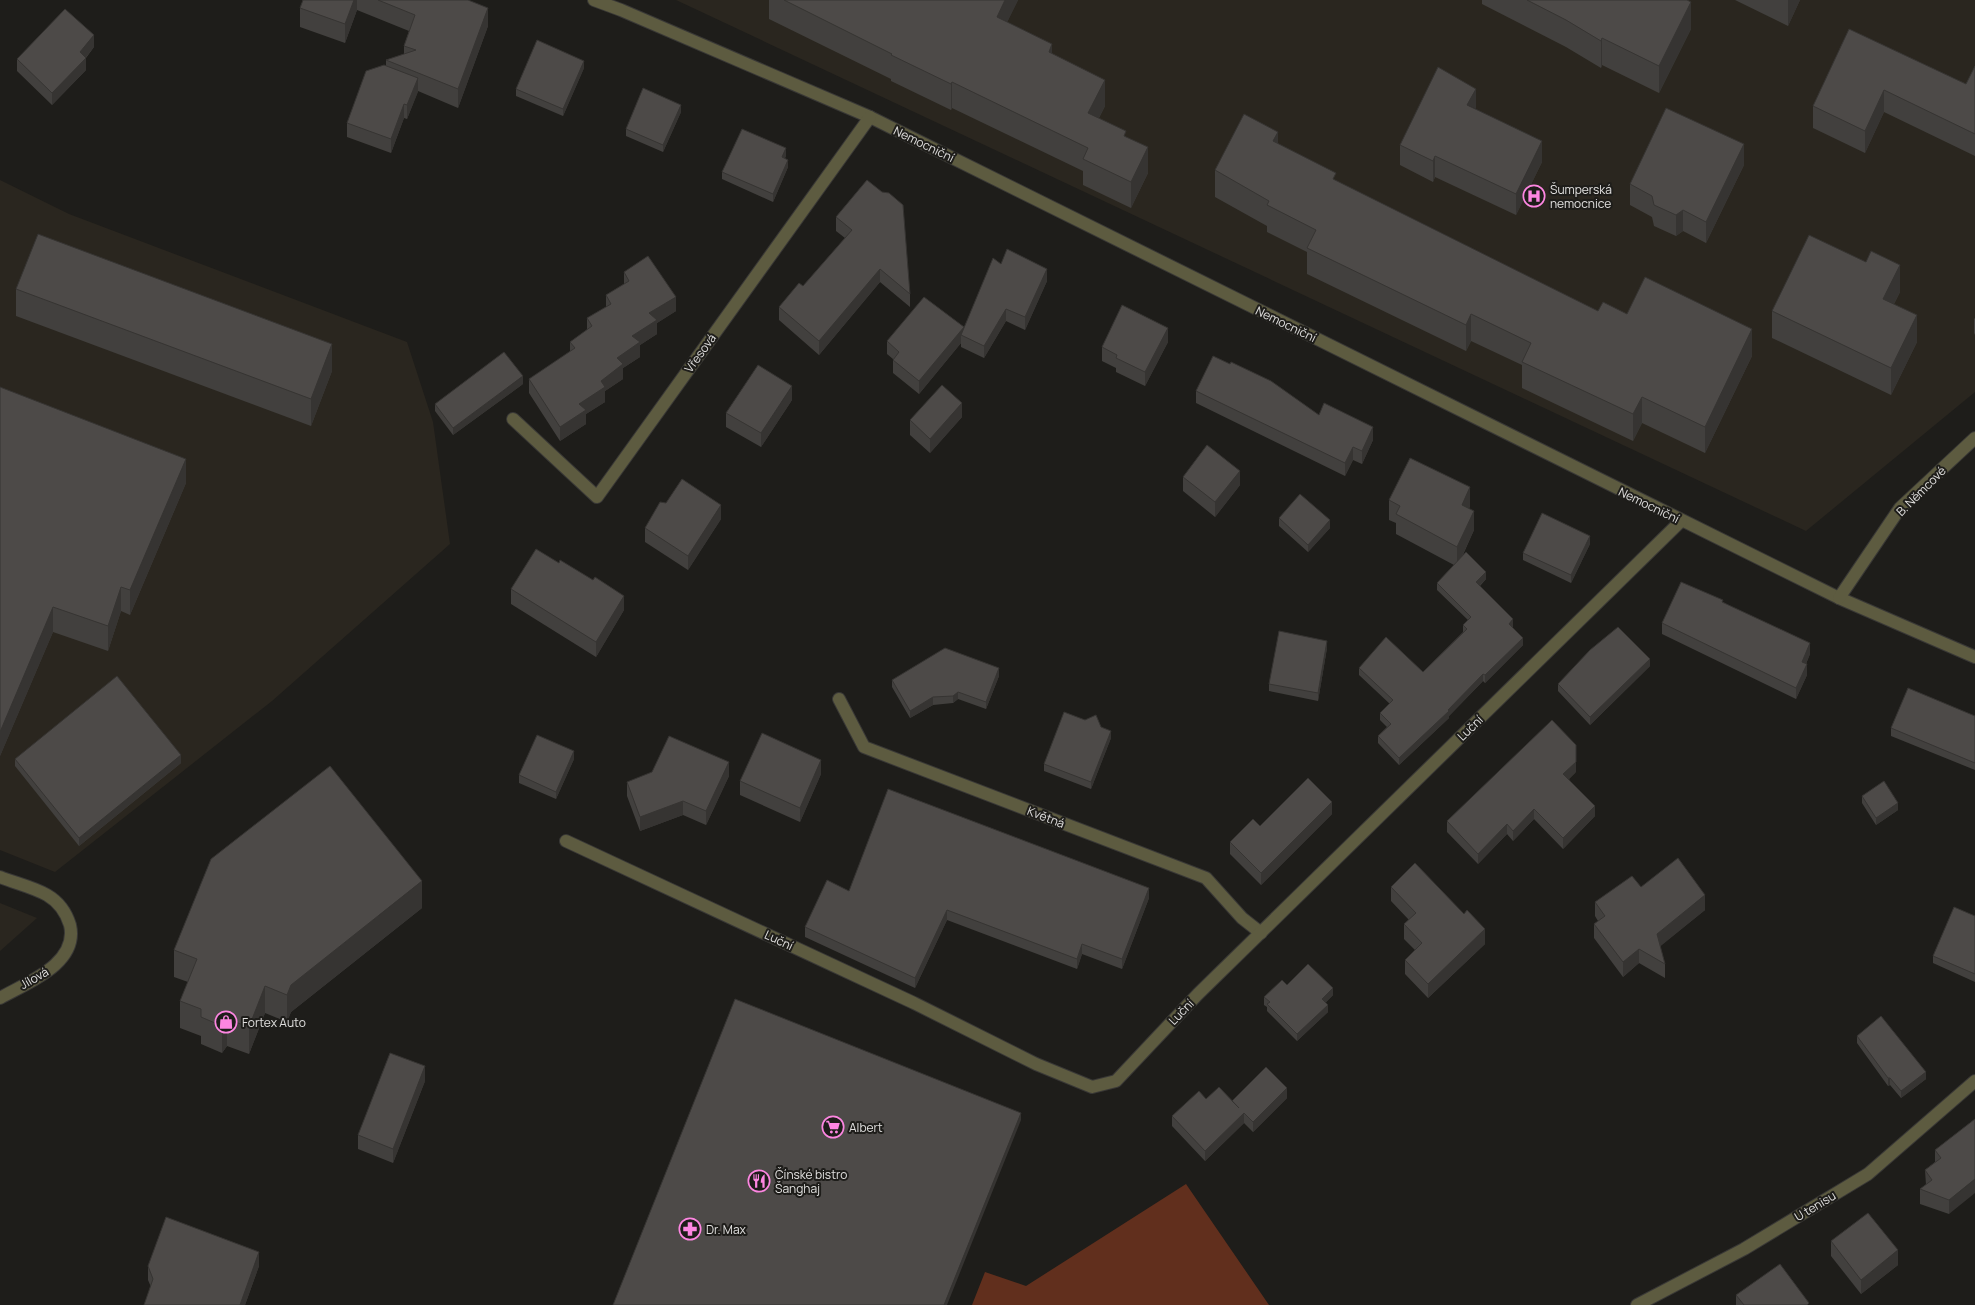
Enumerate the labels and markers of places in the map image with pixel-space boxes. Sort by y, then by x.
place label: Šumperská nemocnice [1550,181,1612,212]
hospital icon: Šumperská nemocnice [1522,184,1546,208]
shop icon: Fortex Auto [214,1010,238,1034]
place label: Fortex Auto [242,1014,306,1031]
supermarket icon: Albert [821,1115,845,1139]
place label: Albert [849,1119,883,1136]
place label: Čínské bistro Šanghaj [775,1166,847,1197]
restaurant icon: Čínské bistro Šanghaj [747,1169,771,1193]
pharmacy icon: Dr. Max [678,1217,702,1241]
place label: Dr. Max [706,1221,747,1238]

